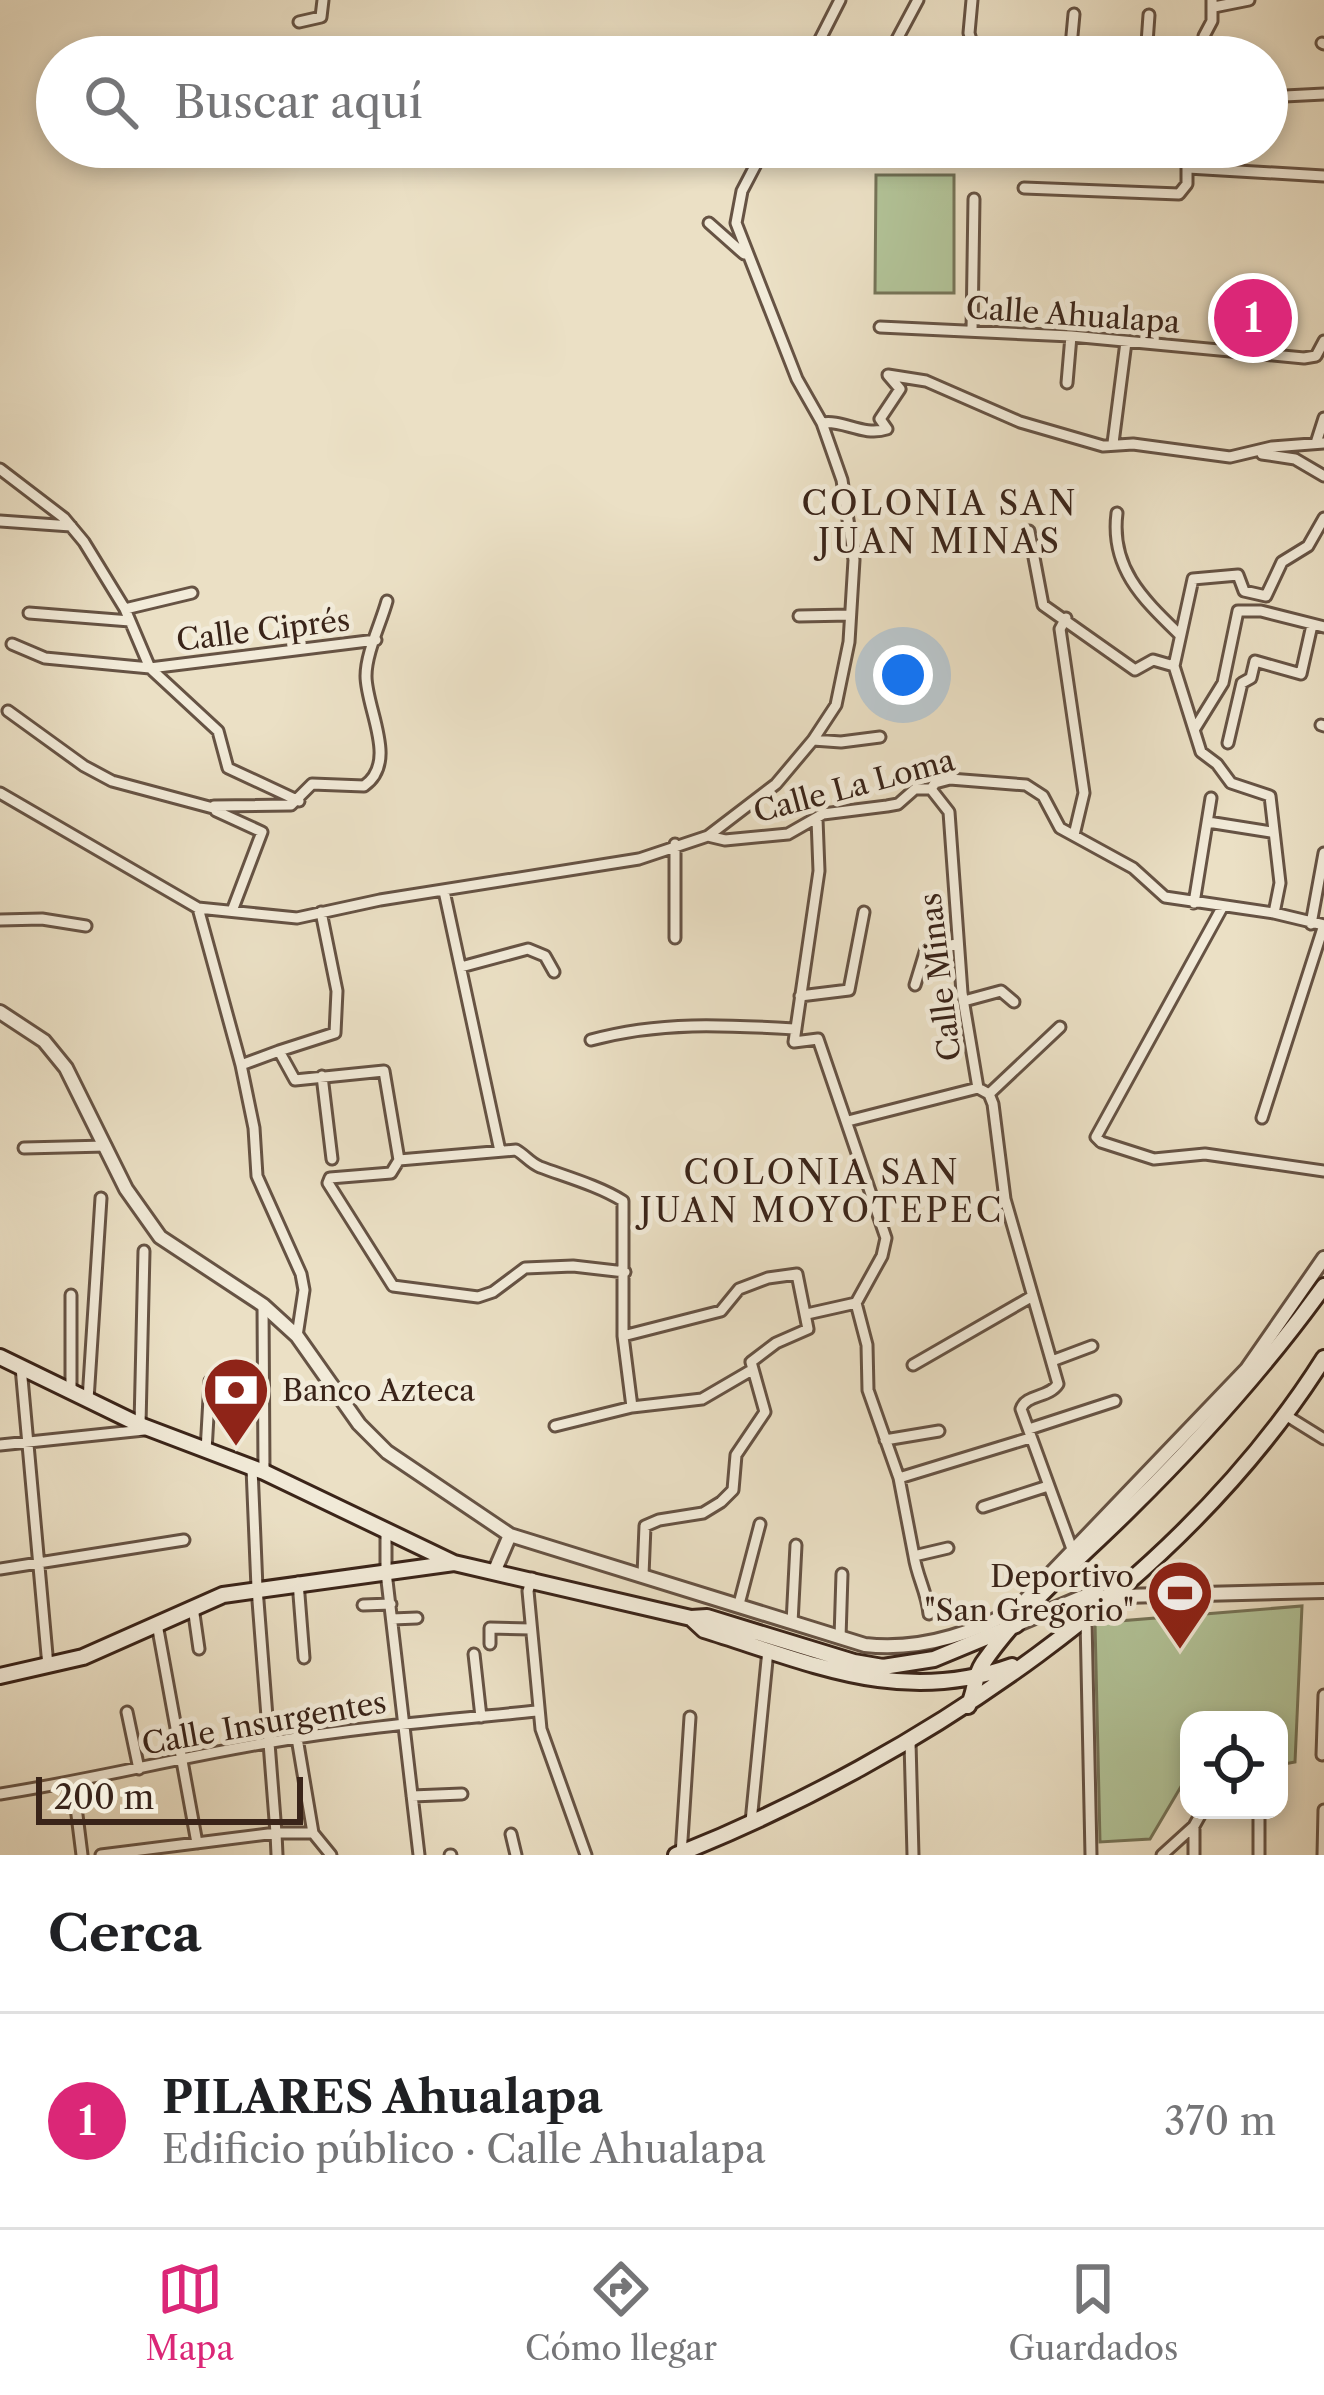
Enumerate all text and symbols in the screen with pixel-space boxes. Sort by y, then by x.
search box [36,36,1288,168]
icon: search [78,69,144,135]
text: Buscar aquí [174,74,423,130]
pin: 1 [1214,273,1292,363]
street label: Calle Ahualapa [965,289,1182,341]
district label: COLONIA SAN JUAN MINAS [802,483,1078,562]
street label: Calle Ciprés [174,601,352,659]
your location [873,645,933,705]
street label: Calle La Loma [749,741,959,831]
street label: Calle Minas [911,891,969,1063]
district label: COLONIA SAN JUAN MOYOTEPEC [635,1152,1004,1231]
bank icon: Banco Azteca [201,1355,271,1449]
place label: Banco Azteca [282,1372,475,1409]
place label: Deportivo "San Gregorio" [925,1558,1134,1629]
sports icon: Deportivo "San Gregorio" [1145,1558,1215,1652]
street label: Calle Insurgentes [139,1683,389,1763]
map controls [1180,1711,1288,1819]
button: locate [1180,1711,1288,1819]
scale bar [36,1771,303,1824]
text: 200 m [54,1777,154,1818]
text: Cerca [48,1902,202,1964]
text: PILARES Ahualapa [162,2069,602,2125]
text: 1 [78,2097,96,2145]
text: 370 m [1164,2097,1276,2145]
text: Edificio público · Calle Ahualapa [162,2125,766,2173]
tab: Mapa [146,2256,234,2369]
tab: Cómo llegar [525,2256,717,2369]
tab: Guardados [1008,2256,1178,2369]

